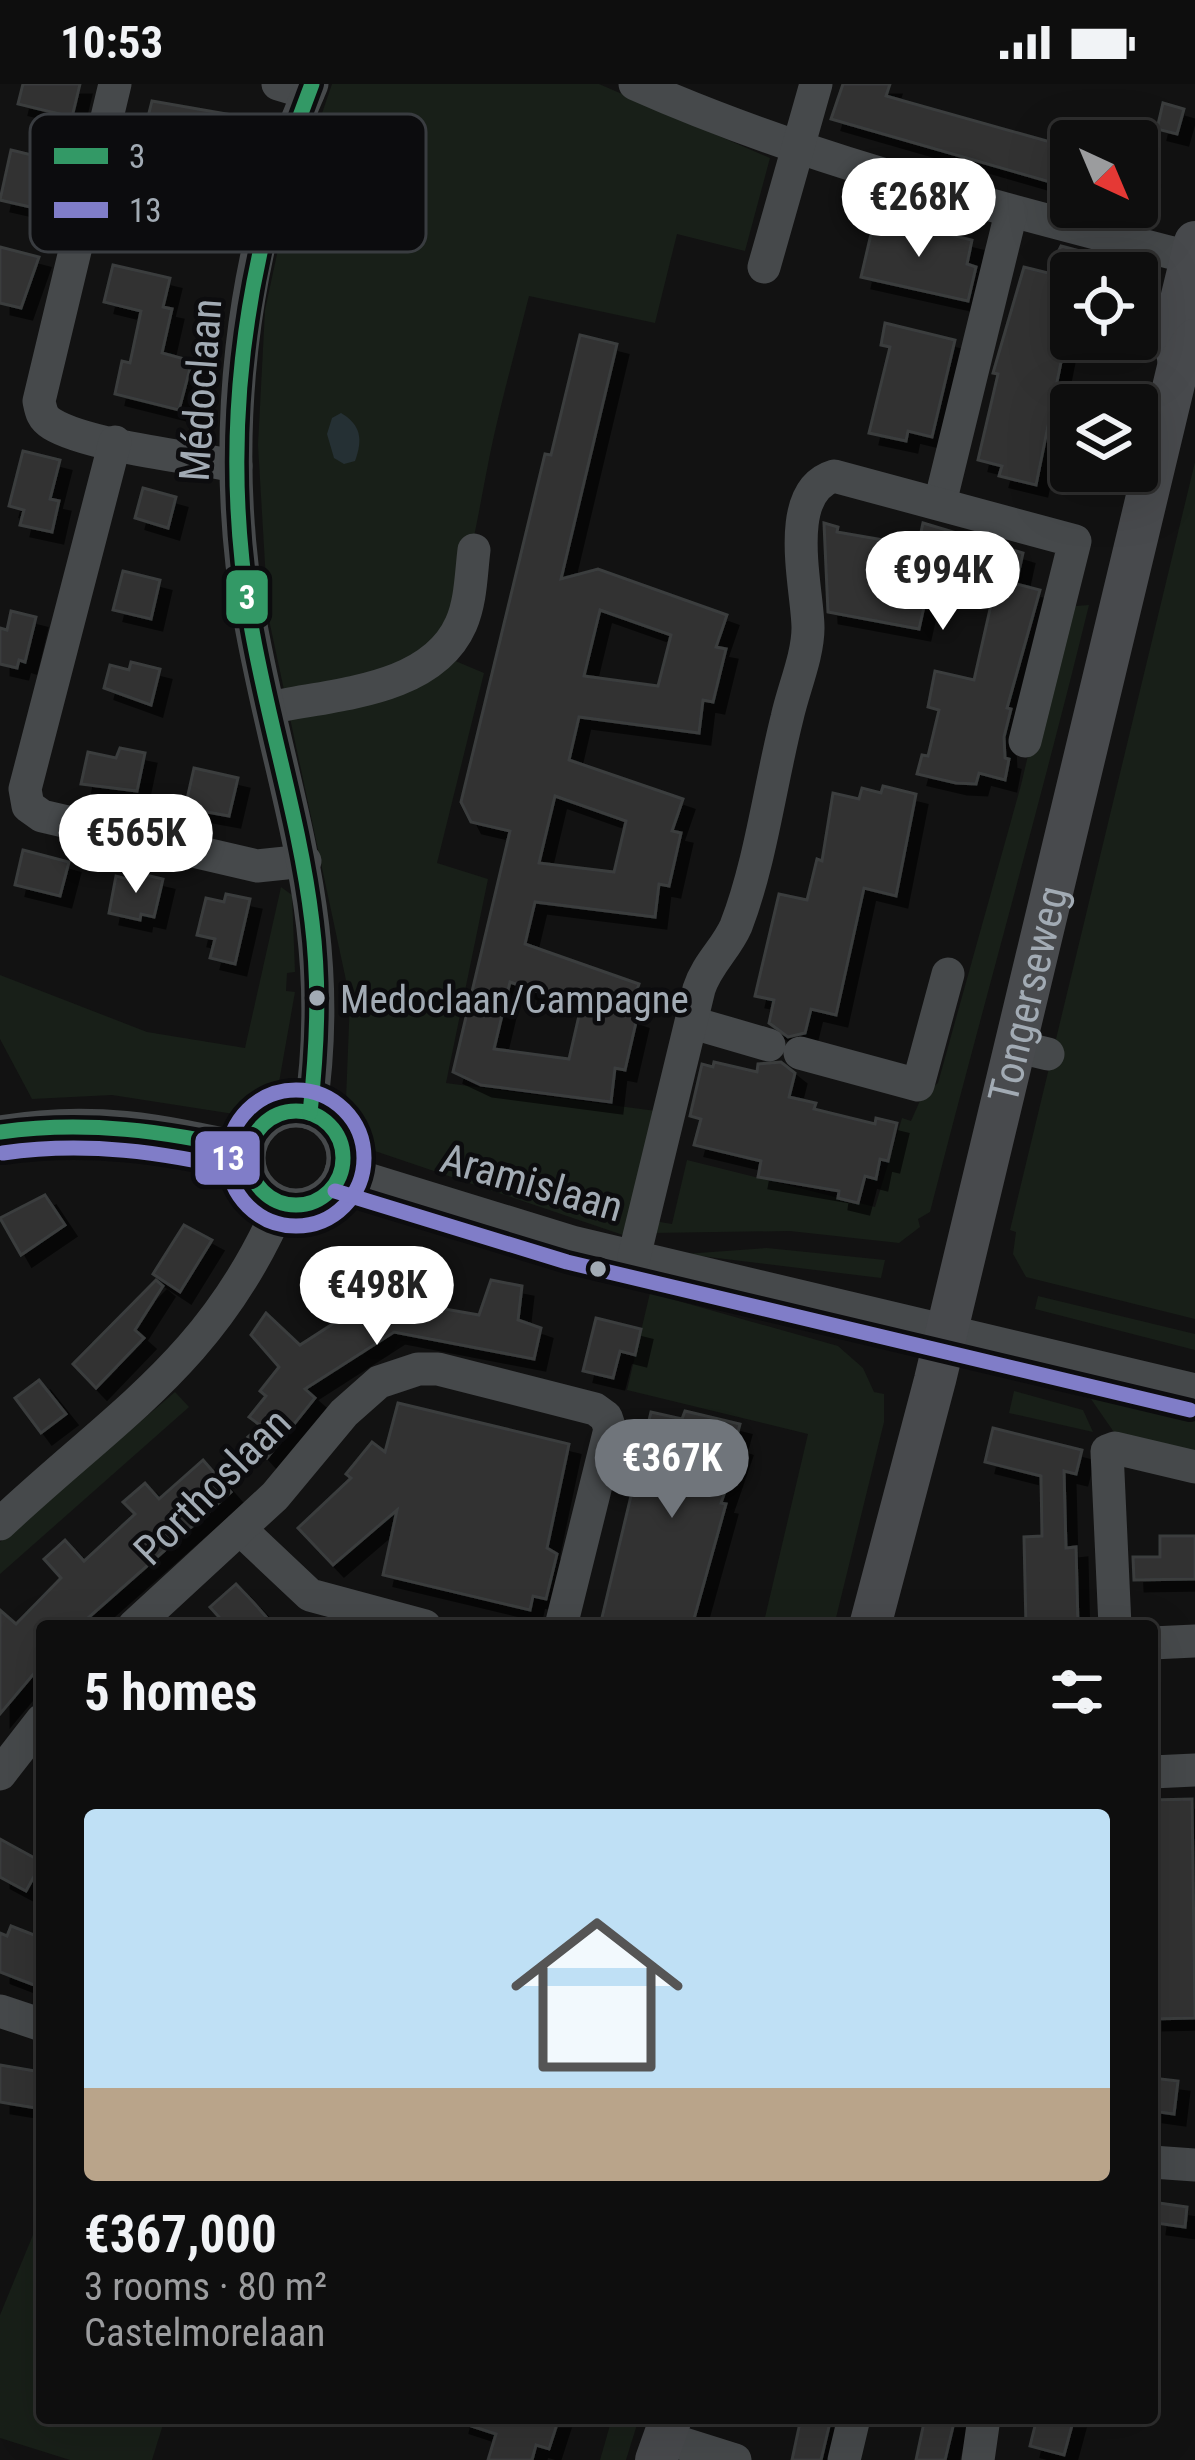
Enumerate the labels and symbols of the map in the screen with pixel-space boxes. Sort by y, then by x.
legend [30,114,426,252]
north arrow [1050,120,1158,228]
text: 3 [129,137,145,176]
pin: €268K [835,158,1003,260]
text: 13 [129,191,162,230]
street label: Médoclaan [170,297,231,483]
pin: €994K [859,531,1027,633]
line badge: 3 [224,568,270,626]
text: 3 [239,578,255,617]
pin: €565K [52,794,220,896]
street label: Tongerseweg [978,881,1078,1108]
place label: Medoclaan/Campagne [340,977,689,1023]
marker: Medoclaan/Campagne [306,987,328,1009]
line badge: 13 [193,1129,262,1187]
street label: Aramislaan [435,1133,628,1232]
text: 13 [211,1139,245,1178]
pin: €498K [293,1246,461,1348]
unlabelled marker [587,1258,609,1280]
street label: Porthoslaan [124,1398,301,1575]
pin: €367K [588,1419,756,1521]

